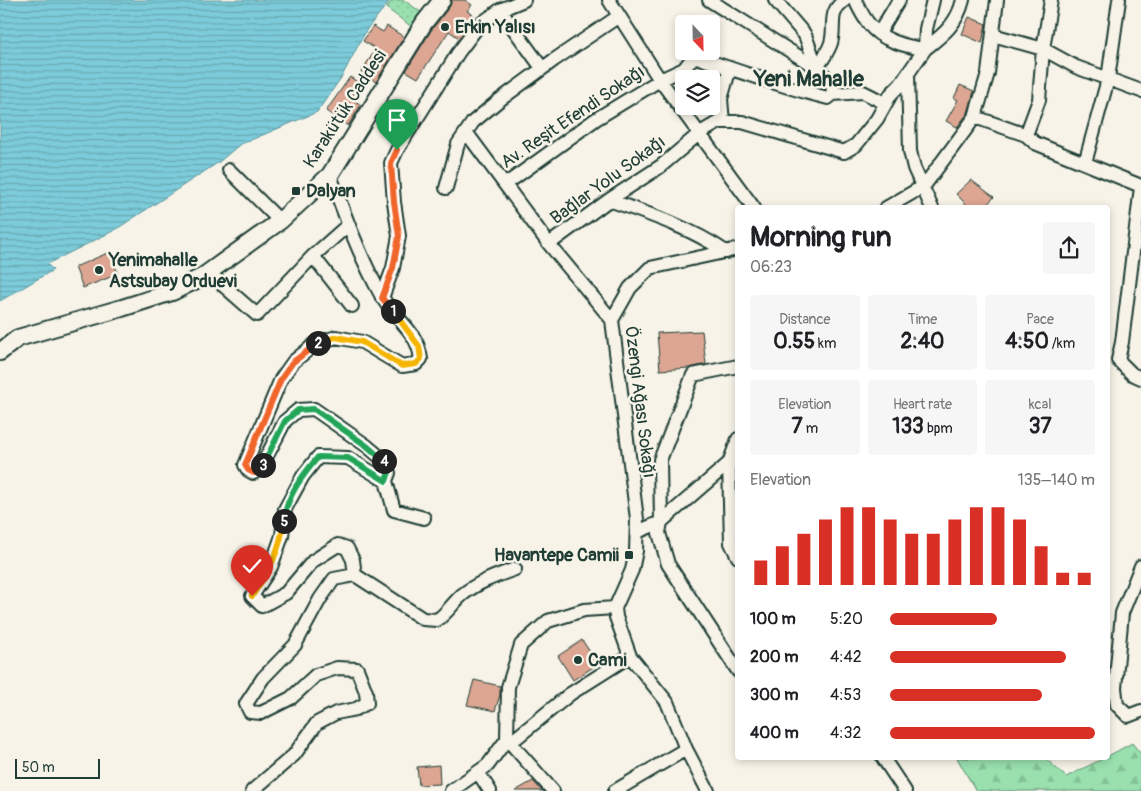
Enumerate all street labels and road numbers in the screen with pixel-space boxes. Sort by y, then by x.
street label: Karakütük Caddesi [298,46,392,172]
street label: Av. Reşit Efendi Sokağı [497,60,649,174]
street label: Bağlar Yolu Sokağı [546,130,670,230]
street label: Özengi Ağası Sokağı [619,325,661,479]

